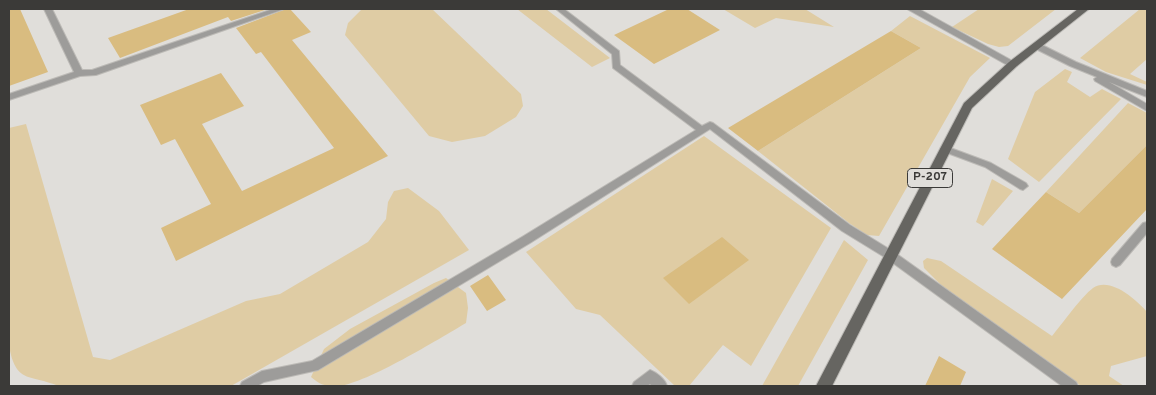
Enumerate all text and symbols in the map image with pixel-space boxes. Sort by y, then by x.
road number: Р-207 [908,168,952,188]

